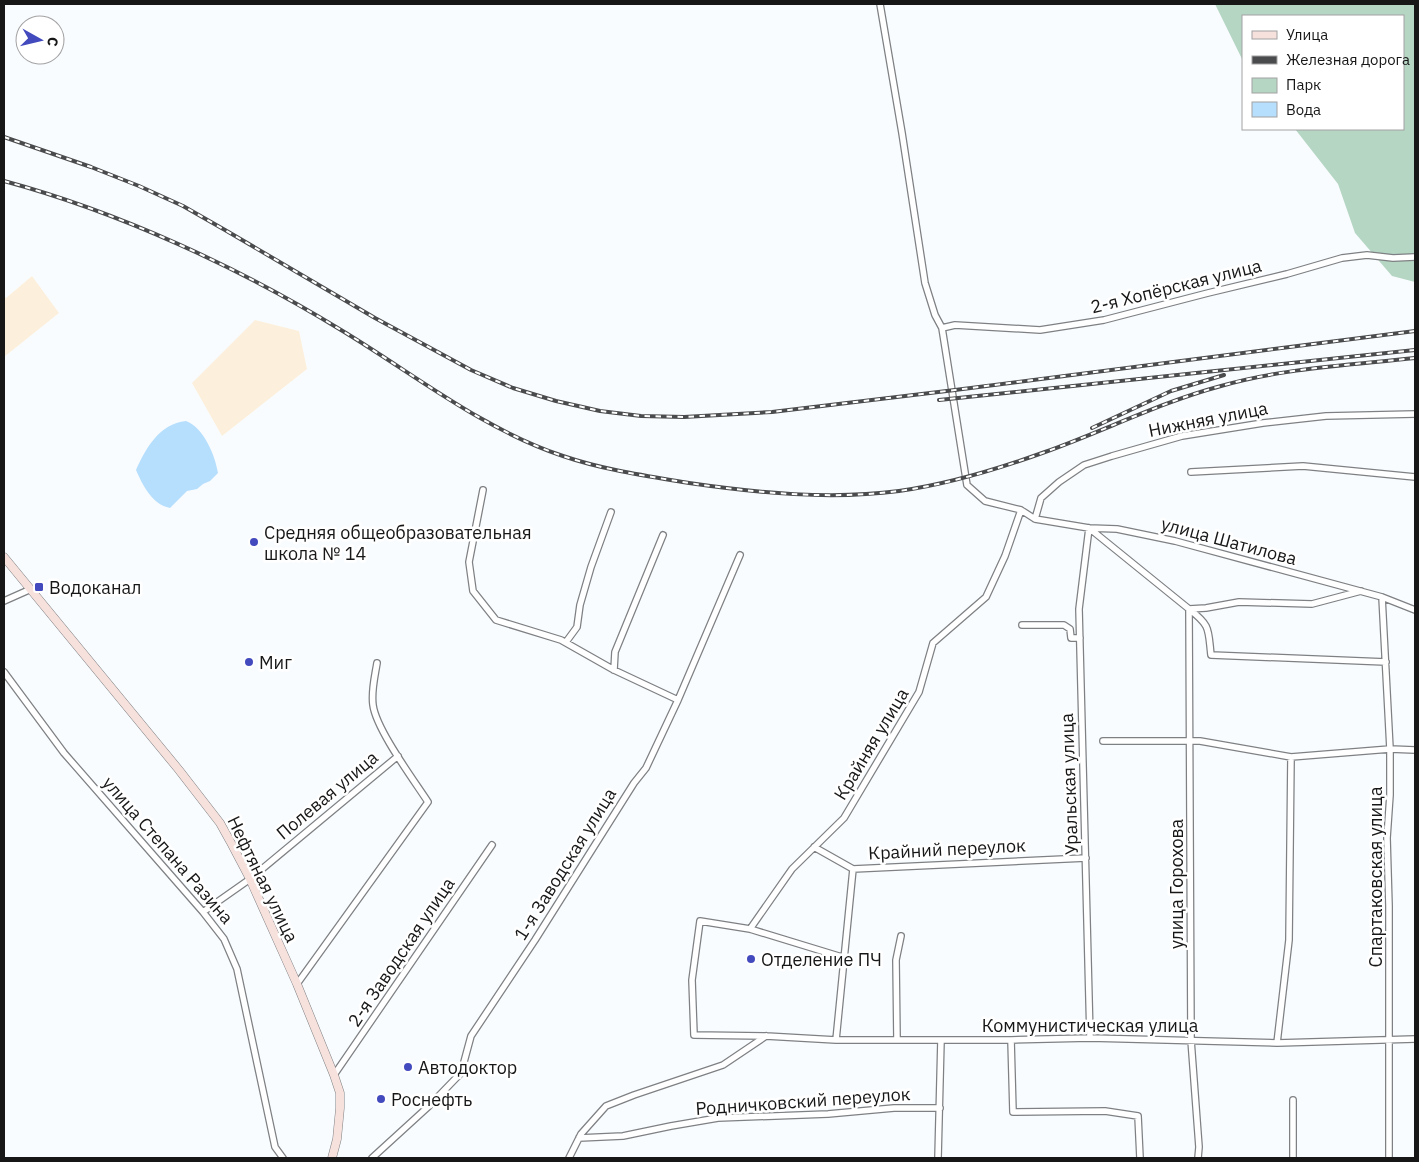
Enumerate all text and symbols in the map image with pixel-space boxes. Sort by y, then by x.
north arrow [15,15,65,65]
legend [1242,15,1404,130]
text: Улица [1286,25,1328,44]
text: С [43,36,62,48]
text: Железная дорога [1286,50,1410,69]
text: Парк [1286,75,1321,94]
text: Вода [1286,100,1321,119]
street label: 2-я Хопёрская улица [1088,254,1264,318]
street label: Нижняя улица [1146,396,1270,442]
street label: улица Шатилова [1159,512,1300,570]
place label: Средняя общеобразовательная школа № 14 [264,521,532,565]
marker: Средняя общеобразовательная школа № 14 [248,536,260,548]
place label: Водоканал [49,576,142,599]
marker: Водоканал [33,581,45,593]
place label: Миг [259,651,292,674]
marker: Миг [243,656,255,668]
street label: Крайняя улица [829,684,914,804]
street label: Уральская улица [1055,712,1083,855]
street label: Полевая улица [271,745,383,844]
street label: улица Степана Разина [98,772,239,929]
street label: 1-я Заводская улица [509,783,621,944]
street label: Спартаковская улица [1364,786,1387,968]
street label: Нефтяная улица [222,812,304,946]
street label: улица Горохова [1165,818,1188,949]
street label: Крайний переулок [868,833,1027,865]
street label: 2-я Заводская улица [343,873,460,1031]
place label: Отделение ПЧ [761,948,882,971]
marker: Отделение ПЧ [745,953,757,965]
street label: Коммунистическая улица [982,1014,1199,1037]
place label: Автодоктор [418,1056,517,1079]
marker: Автодоктор [402,1061,414,1073]
street label: Родничковский переулок [695,1082,911,1120]
place label: Роснефть [391,1088,472,1111]
marker: Роснефть [375,1093,387,1105]

